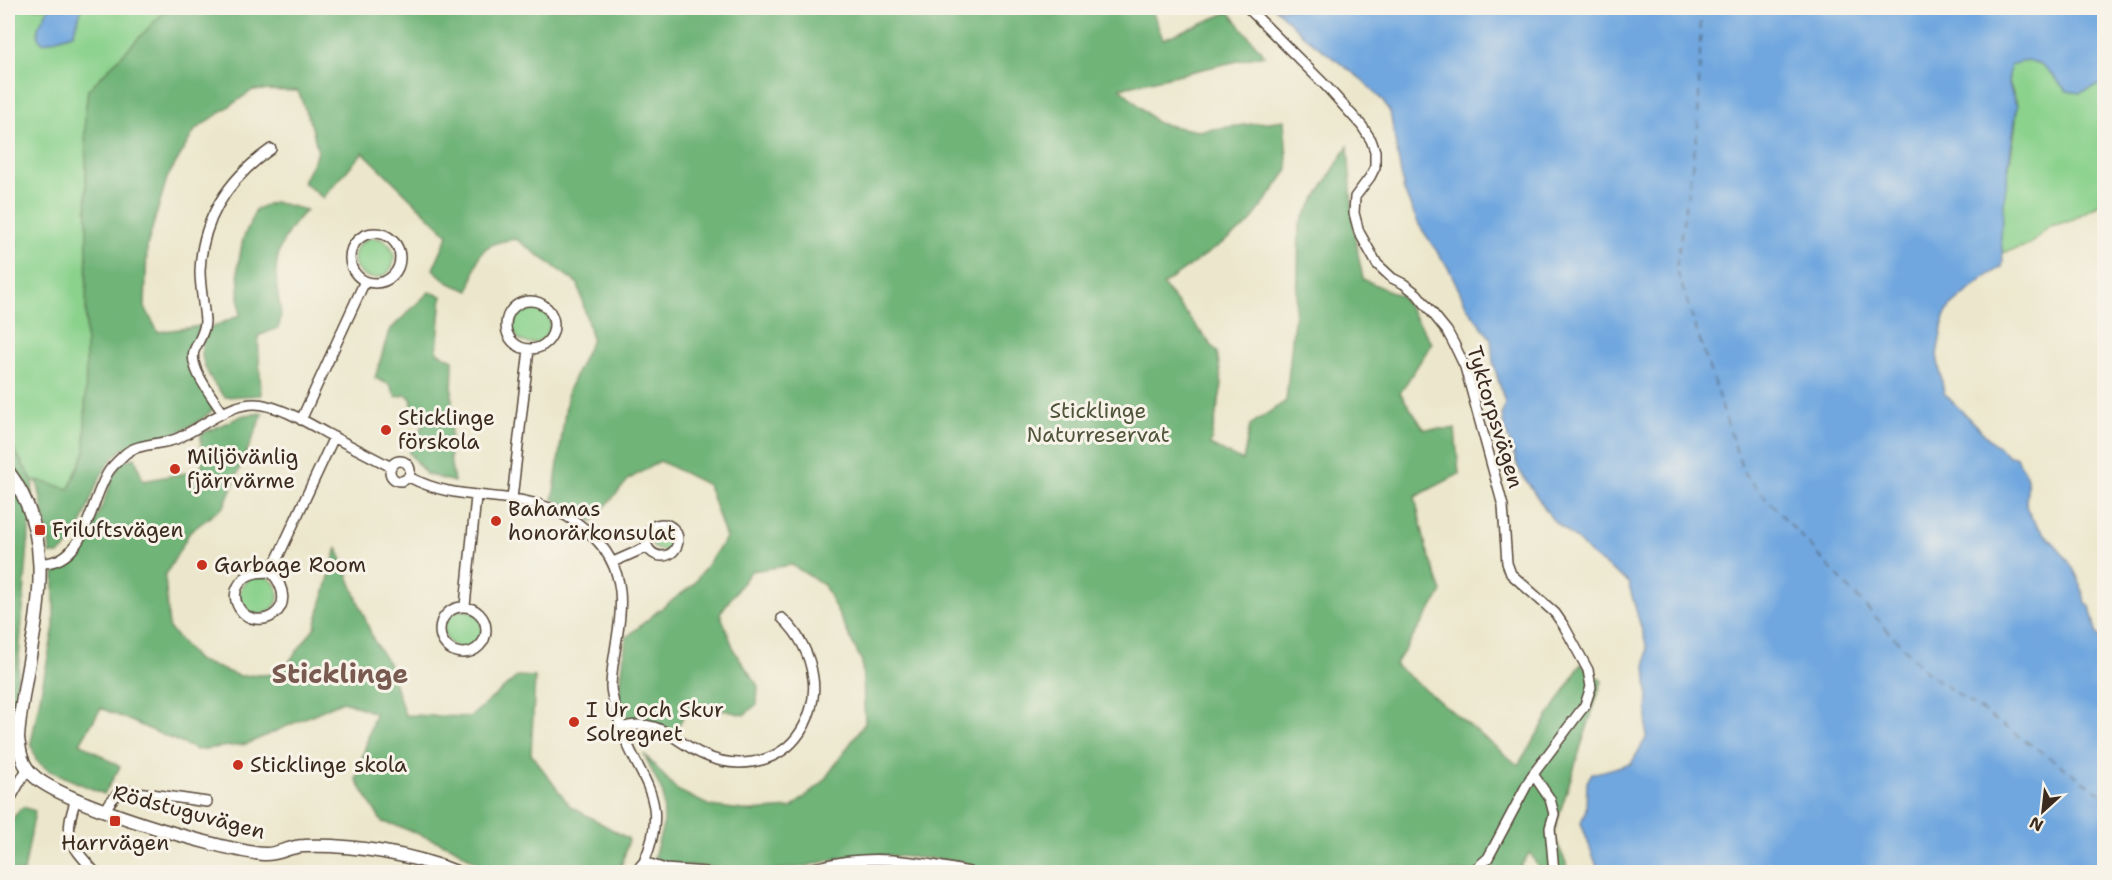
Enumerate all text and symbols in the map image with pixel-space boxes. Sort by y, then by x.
street label: Tyktorpsvägen [1460,342,1530,492]
park label: Sticklinge Naturreservat [1026,397,1170,449]
place label: Sticklinge förskola [398,404,495,456]
marker: Sticklinge förskola [379,423,393,437]
place label: Miljövänlig fjärrvärme [187,443,298,495]
marker: Miljövänlig fjärrvärme [168,462,182,476]
place label: Bahamas honorärkonsulat [508,495,676,547]
marker: Bahamas honorärkonsulat [489,514,503,528]
place label: Friluftsvägen [52,516,184,544]
marker: Friluftsvägen [33,523,47,537]
place label: Garbage Room [214,551,366,579]
marker: Garbage Room [195,558,209,572]
district label: Sticklinge [272,655,408,692]
place label: I Ur och Skur Solregnet [586,696,724,748]
marker: I Ur och Skur Solregnet [567,715,581,729]
place label: Sticklinge skola [250,751,407,779]
marker: Sticklinge skola [231,758,245,772]
street label: Rödstuguvägen [110,778,268,846]
north arrow [2013,781,2073,841]
text: N [2026,812,2047,836]
marker: Harrvägen [108,814,122,828]
place label: Harrvägen [61,829,169,857]

